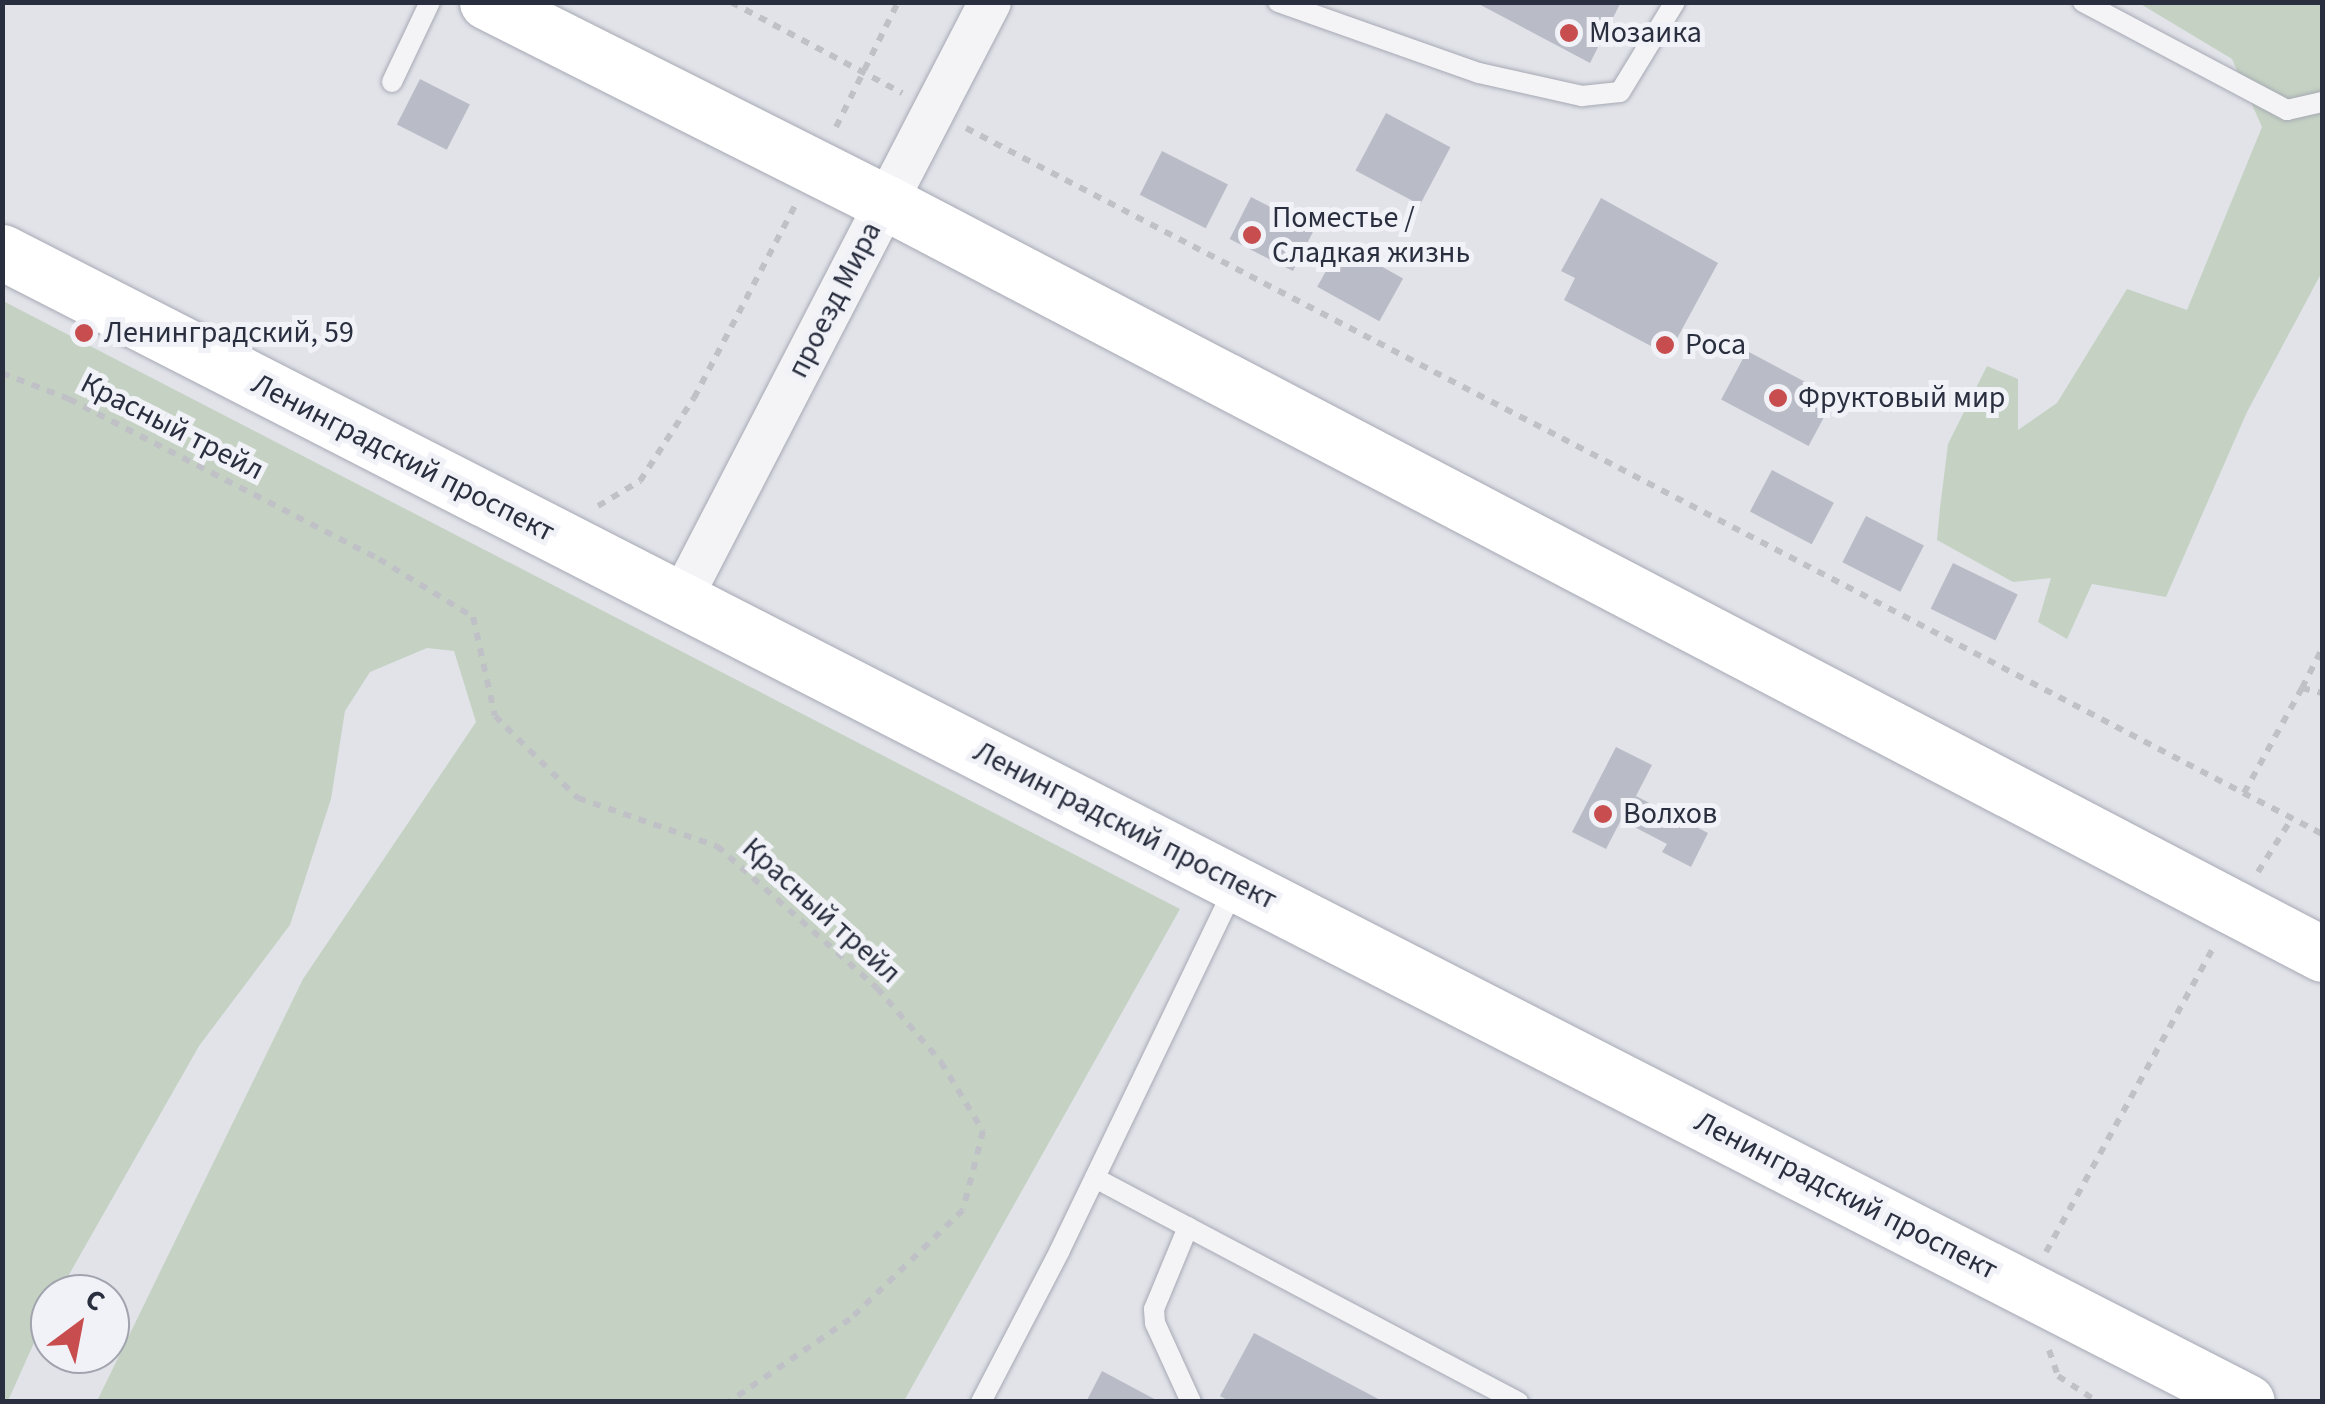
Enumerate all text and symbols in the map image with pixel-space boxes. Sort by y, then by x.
place label: Мозаика [1589,15,1702,51]
marker: Мозаика [1558,22,1580,44]
place label: Поместье / Сладкая жизнь [1272,200,1470,270]
street label: проезд Мира [780,216,890,384]
marker: Поместье / Сладкая жизнь [1241,224,1263,246]
place label: Ленинградский, 59 [104,315,354,351]
marker: Ленинградский, 59 [73,322,95,344]
place label: Роса [1685,327,1746,363]
marker: Роса [1654,334,1676,356]
street label: Красный трейл [74,365,270,489]
street label: Ленинградский проспект [245,366,561,550]
place label: Фруктовый мир [1798,380,2005,416]
marker: Фруктовый мир [1767,387,1789,409]
street label: Ленинградский проспект [967,734,1283,918]
place label: Волхов [1623,796,1717,832]
marker: Волхов [1592,803,1614,825]
street label: Красный трейл [734,830,908,992]
street label: Ленинградский проспект [1688,1104,2004,1288]
north arrow [30,1274,130,1374]
text: С [77,1279,112,1322]

